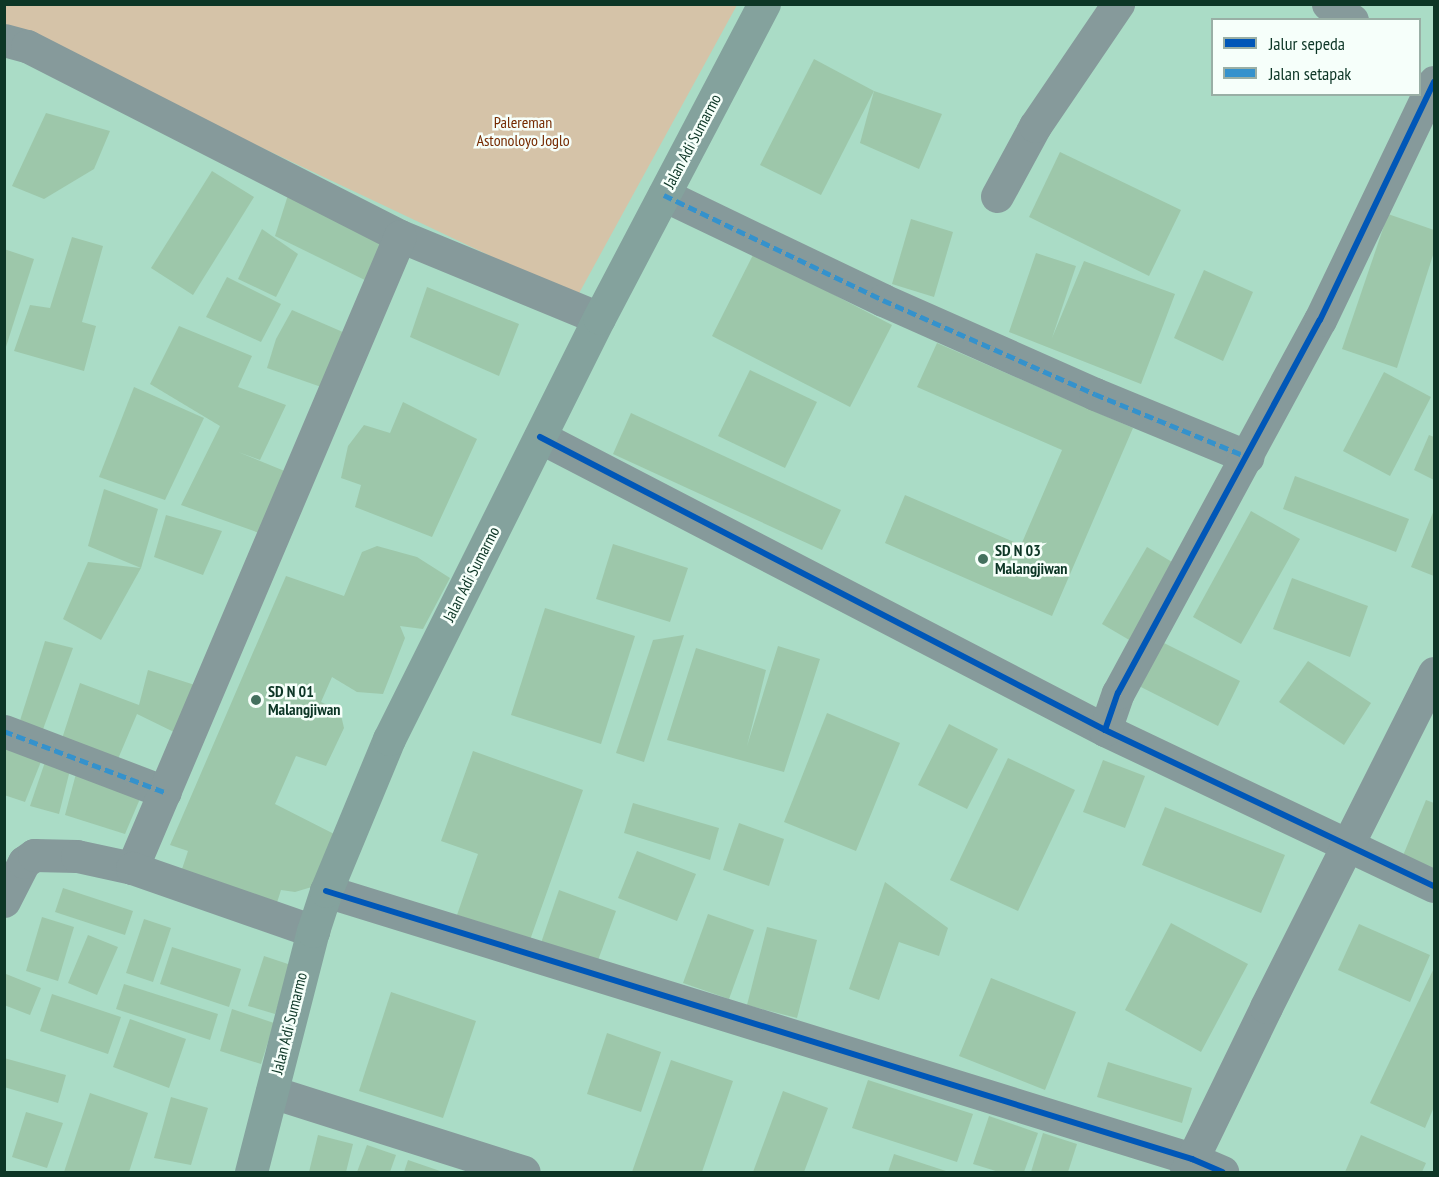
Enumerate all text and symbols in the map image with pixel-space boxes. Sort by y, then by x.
legend [1211,18,1421,96]
text: Jalur sepeda [1269,32,1345,55]
text: Jalan setapak [1269,62,1351,85]
street label: Jalan Adi Sumarmo [659,90,725,192]
park label: Palereman Astonoloyo Joglo [476,112,570,150]
street label: Jalan Adi Sumarmo [439,523,503,625]
place label: SD N 03 Malangjiwan [995,540,1068,578]
marker: SD N 03 Malangjiwan [976,552,990,566]
place label: SD N 01 Malangjiwan [268,681,341,719]
marker: SD N 01 Malangjiwan [249,693,263,707]
street label: Jalan Adi Sumarmo [267,970,311,1076]

